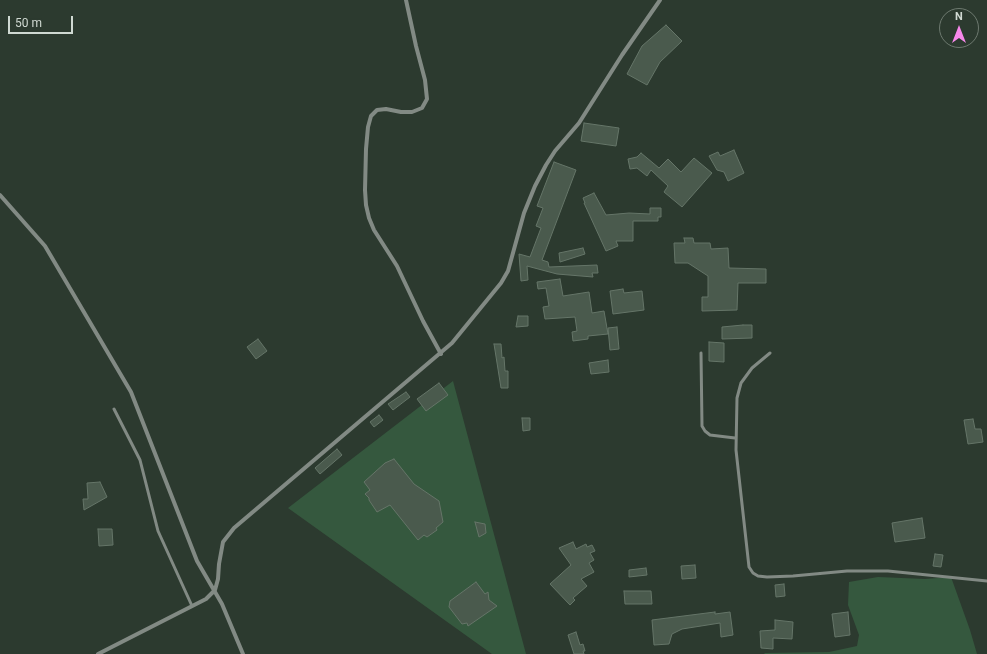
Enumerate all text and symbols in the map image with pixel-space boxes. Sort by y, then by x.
scale bar [10,8,75,34]
north arrow [939,8,979,48]
text: N [955,10,963,23]
text: 50 m [15,16,42,30]

